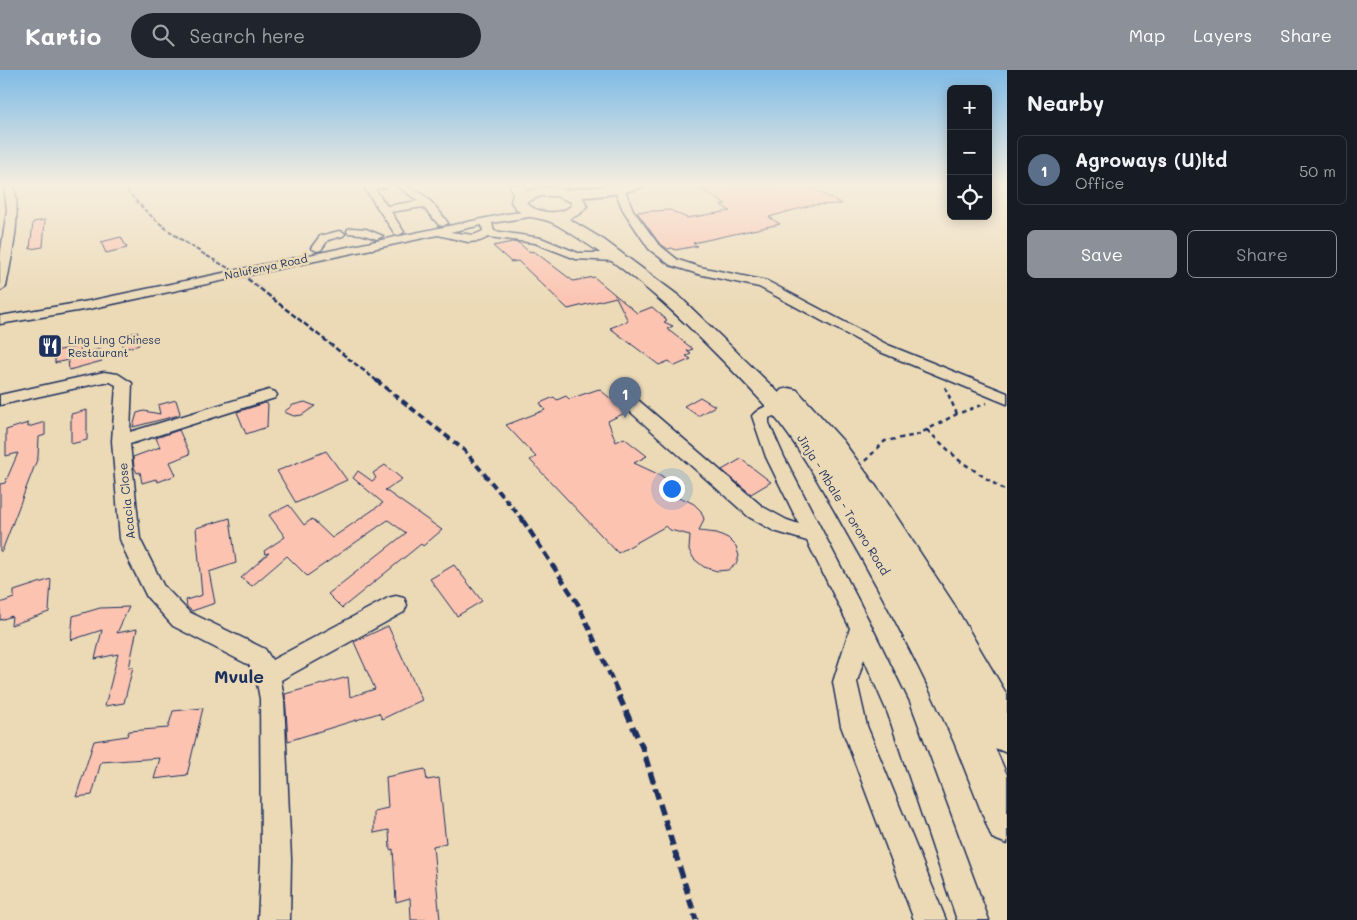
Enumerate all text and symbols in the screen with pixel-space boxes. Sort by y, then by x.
search box [131,13,481,58]
text: Kartio [25,20,101,51]
icon: search [149,21,177,49]
text: Search here [189,23,305,48]
text: Map [1129,23,1165,47]
text: Layers [1193,23,1252,47]
text: Share [1280,23,1332,47]
map controls [947,85,992,220]
button: + [947,85,992,130]
text: Nearby [1027,89,1104,116]
button: − [947,130,992,175]
text: Agroways (U)ltd [1075,147,1227,172]
text: 1 [1040,160,1048,181]
text: 50 m [1299,160,1336,181]
text: Office [1075,172,1124,193]
button: locate [947,175,992,220]
button: Save [1027,230,1177,278]
button: Share [1187,230,1337,278]
street label: Nalufenya Road [223,250,309,283]
place label: Ling Ling Chinese Restaurant [68,332,161,360]
restaurant icon: Ling Ling Chinese Restaurant [37,333,63,359]
pin: 1 [609,377,641,418]
street label: Jinja - Mbale - Tororo Road [794,431,894,578]
street label: Acacia Close [114,462,138,540]
your location [659,476,685,502]
district label: Mvule [214,664,264,688]

